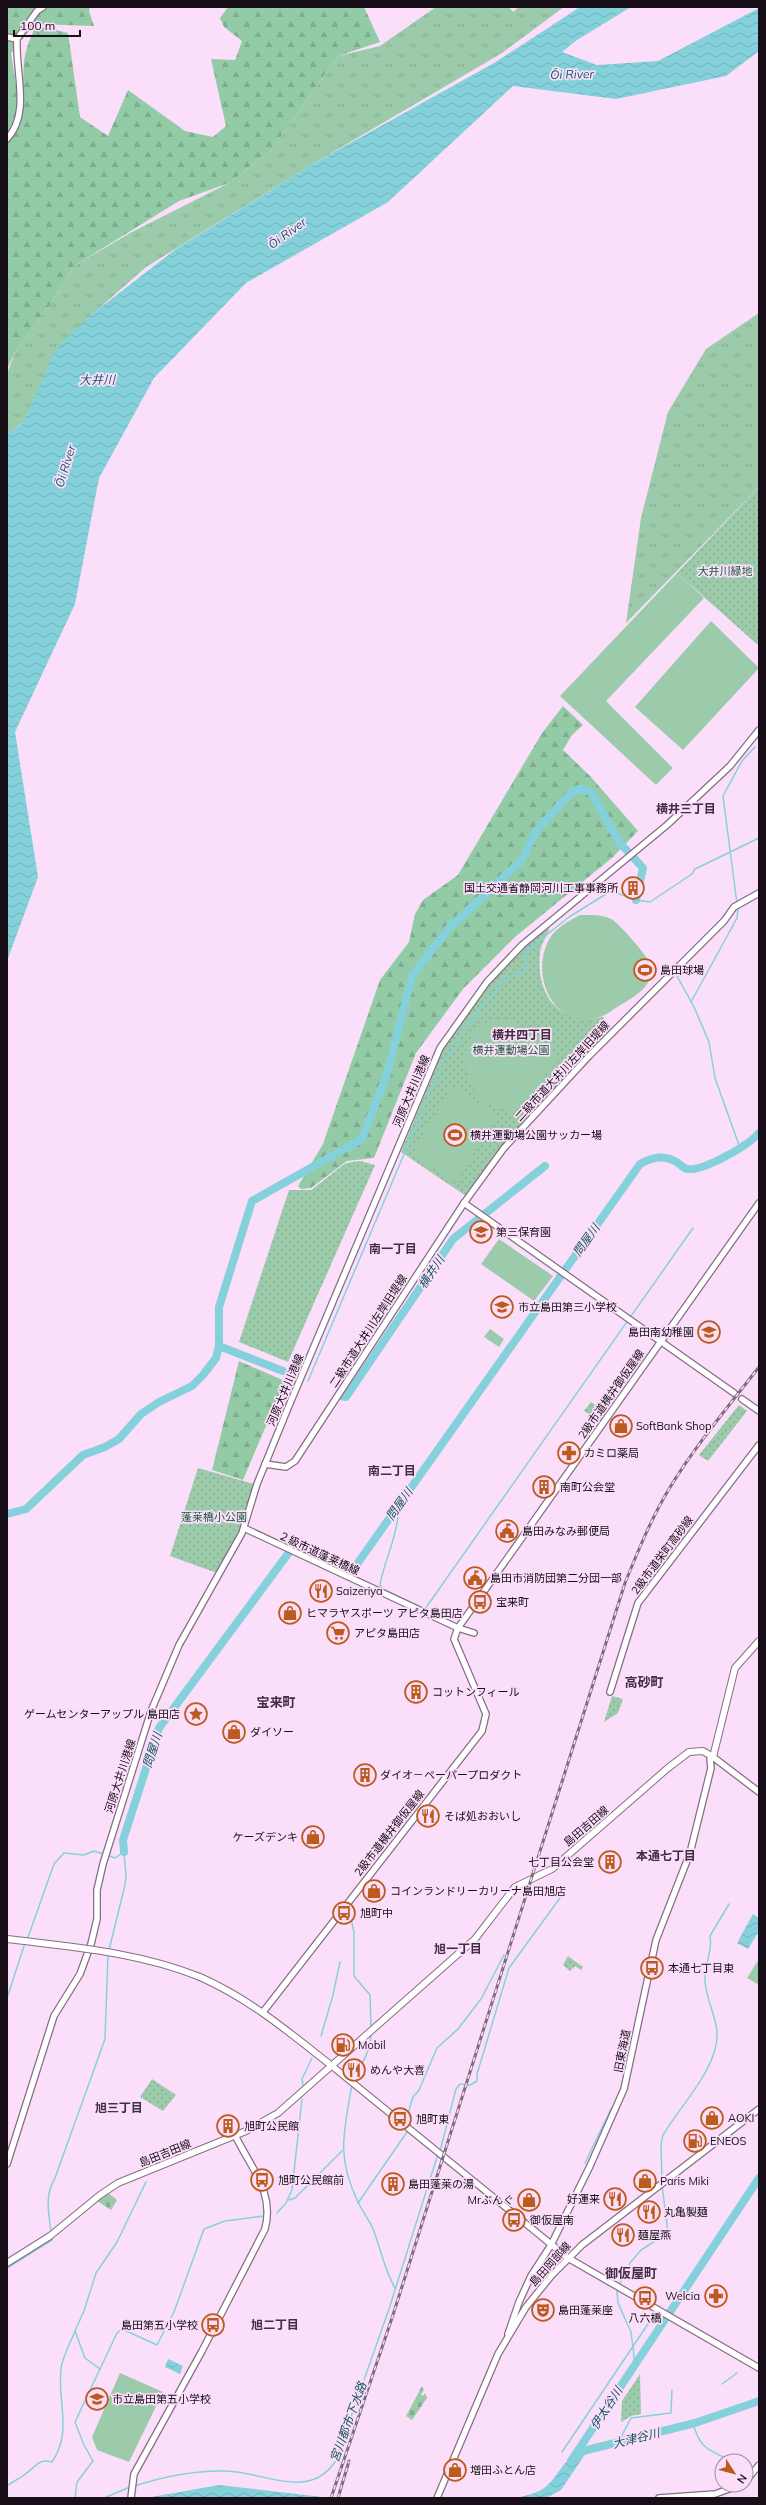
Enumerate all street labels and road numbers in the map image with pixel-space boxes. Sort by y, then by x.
street label: 二級市道大井川左岸旧堤線 [512,1018,612,1124]
street label: 河原大井川港線 [390,1053,432,1129]
street label: 二級市道大井川左岸旧堤線 [326,1272,410,1390]
street label: 2級市道横井御仮屋線 [575,1347,647,1441]
street label: 河原大井川港線 [264,1352,306,1428]
street label: 2級市道栄町高砂線 [628,1513,696,1597]
street label: ２級市道蓬莱橋線 [276,1528,362,1578]
street label: 河原大井川港線 [101,1737,139,1815]
street label: 2級市道横井御仮屋線 [351,1787,427,1879]
street label: 島田吉田線 [561,1803,611,1849]
street label: 旧東海道 [611,2028,633,2074]
street label: 島田吉田線 [137,2136,193,2170]
street label: 島田岡部線 [526,2239,574,2289]

